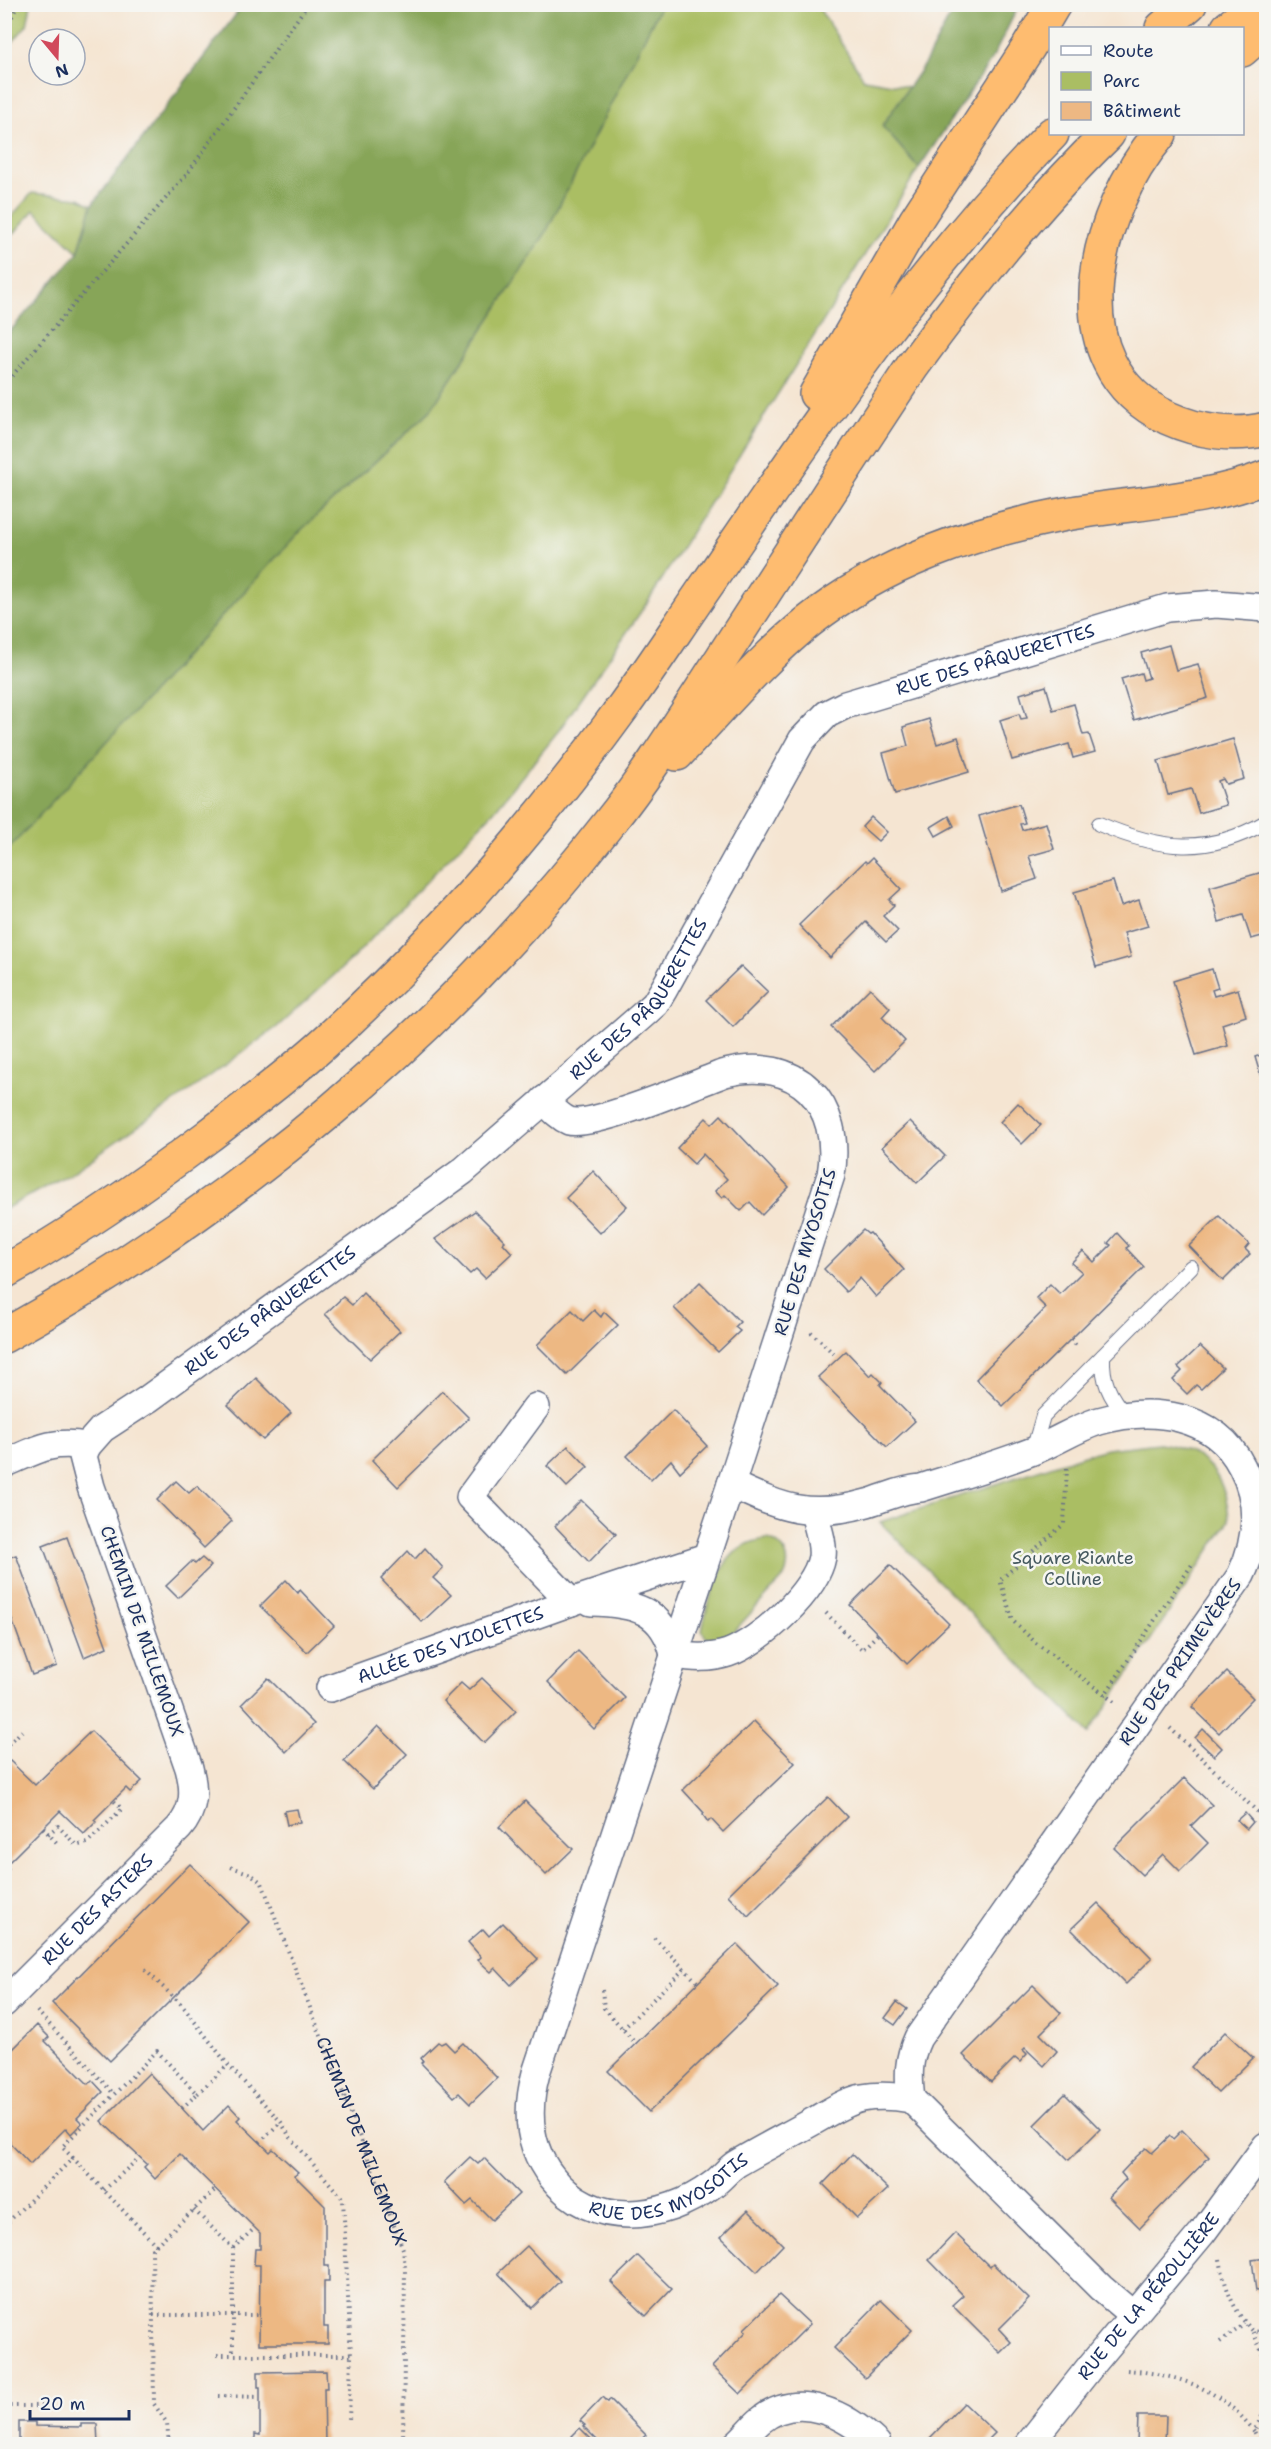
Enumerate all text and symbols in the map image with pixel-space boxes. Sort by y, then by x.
north arrow [27,27,87,87]
legend [1049,27,1244,135]
text: Route [1103,39,1154,63]
text: N [52,59,71,83]
text: Parc [1103,69,1140,93]
text: Bâtiment [1103,99,1181,123]
street label: RUE DES PÂQUERETTES [893,618,1098,701]
street label: RUE DES PÂQUERETTES [564,914,713,1085]
street label: RUE DES MYOSOTIS [768,1166,842,1338]
street label: RUE DES PÂQUERETTES [179,1240,361,1381]
street label: CHEMIN DE MILLEMOUX [95,1522,189,1740]
park label: Square Riante Colline [1012,1546,1134,1591]
street label: RUE DES PRIMEVÈRES [1113,1574,1247,1750]
street label: ALLÉE DES VIOLETTES [354,1601,547,1689]
street label: RUE DES ASTERS [36,1849,158,1971]
street label: CHEMIN DE MILLEMOUX [310,2033,412,2249]
street label: RUE DES MYOSOTIS [586,2148,752,2226]
street label: RUE DE LA PÉROLLIÈRE [1072,2208,1225,2385]
scale bar [30,2383,129,2421]
text: 20 m [39,2392,85,2416]

